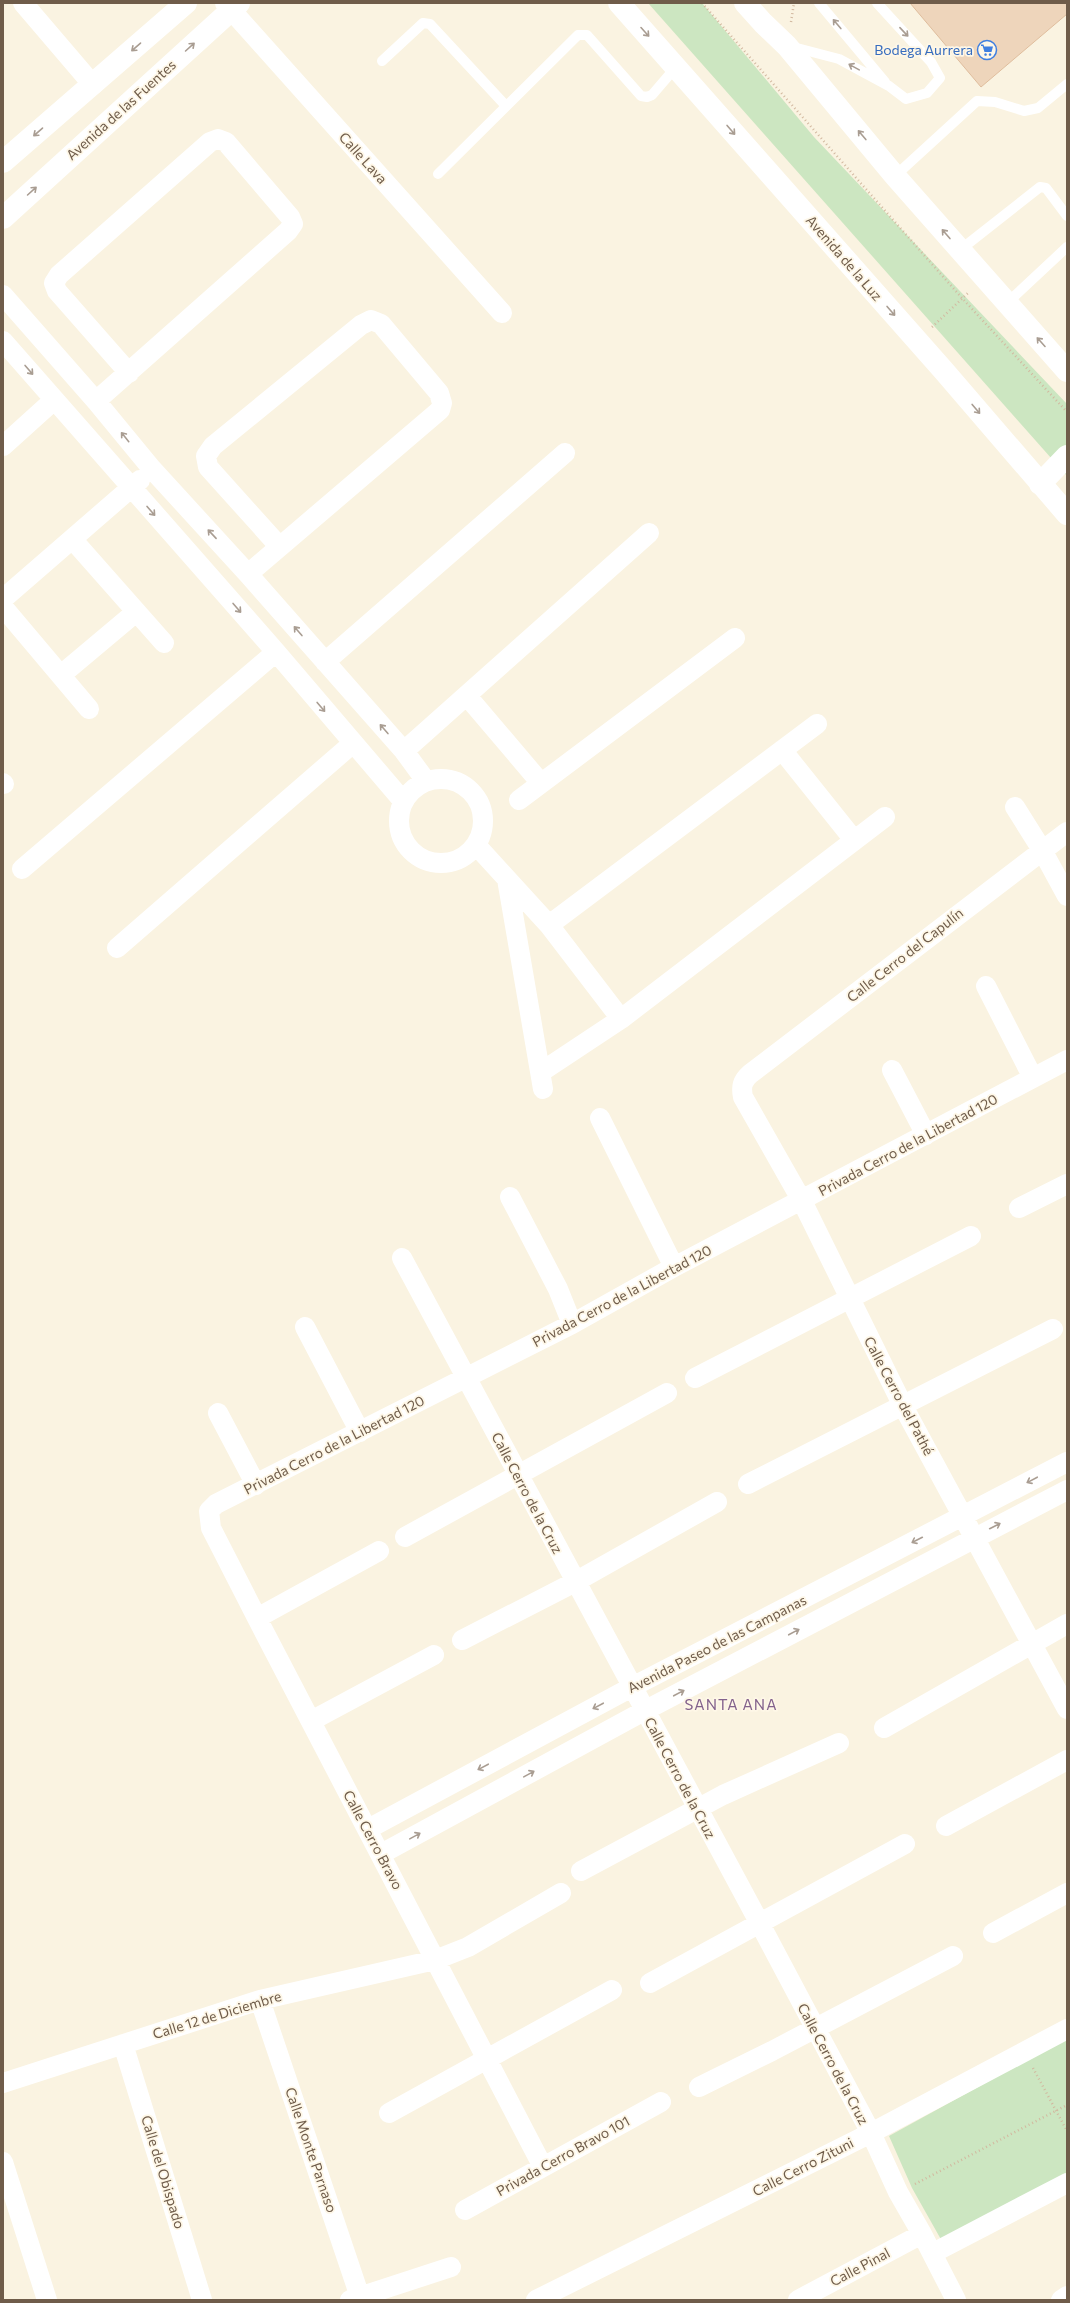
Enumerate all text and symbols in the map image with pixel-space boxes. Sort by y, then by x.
one-way arrow [832,19,841,29]
one-way arrow [640,27,650,37]
one-way arrow [899,27,908,37]
supermarket icon: Bodega Aurrera [976,39,998,61]
place label: Bodega Aurrera [874,41,973,58]
one-way arrow [131,42,141,52]
one-way arrow [185,43,195,52]
street label: Avenida de las Fuentes [62,56,179,163]
one-way arrow [849,63,861,71]
one-way arrow [726,124,735,134]
one-way arrow [33,127,43,136]
street label: Calle Lava [336,128,391,187]
one-way arrow [857,130,866,141]
one-way arrow [27,187,37,196]
street label: Avenida de la Luz [803,211,886,304]
one-way arrow [941,229,951,239]
one-way arrow [886,306,895,317]
one-way arrow [1037,338,1046,348]
one-way arrow [24,365,33,376]
one-way arrow [972,404,981,415]
one-way arrow [121,431,130,442]
one-way arrow [146,505,155,516]
one-way arrow [207,529,216,539]
one-way arrow [232,603,241,613]
one-way arrow [294,626,303,636]
one-way arrow [317,702,326,712]
one-way arrow [380,724,389,734]
street label: Calle Cerro del Capulín [843,904,966,1005]
street label: Privada Cerro de la Libertad 120 [815,1090,1000,1199]
street label: Privada Cerro de la Libertad 120 [529,1241,714,1350]
street label: Calle Cerro del Pathé [861,1333,938,1458]
street label: Privada Cerro de la Libertad 120 [241,1391,427,1498]
street label: Calle Cerro de la Cruz [488,1429,567,1556]
one-way arrow [1027,1477,1039,1484]
one-way arrow [989,1522,1001,1530]
one-way arrow [911,1537,923,1544]
street label: Avenida Paseo de las Campanas [624,1591,809,1696]
one-way arrow [787,1628,799,1636]
one-way arrow [672,1689,684,1696]
district label: SANTA ANA [685,1695,778,1713]
one-way arrow [592,1702,604,1710]
street label: Calle Cerro de la Cruz [641,1714,720,1841]
one-way arrow [477,1764,489,1771]
one-way arrow [523,1769,535,1777]
street label: Calle Cerro Bravo [340,1787,407,1892]
one-way arrow [409,1832,421,1839]
street label: Calle 12 de Diciembre [150,1987,283,2042]
street label: Calle Cerro de la Cruz [794,2000,873,2127]
street label: Calle Monte Parnaso [282,2085,341,2215]
street label: Privada Cerro Bravo 101 [493,2112,633,2199]
street label: Calle del Obispado [138,2113,189,2231]
street label: Calle Cerro Zituni [749,2134,856,2199]
street label: Calle Pinal [827,2244,893,2289]

